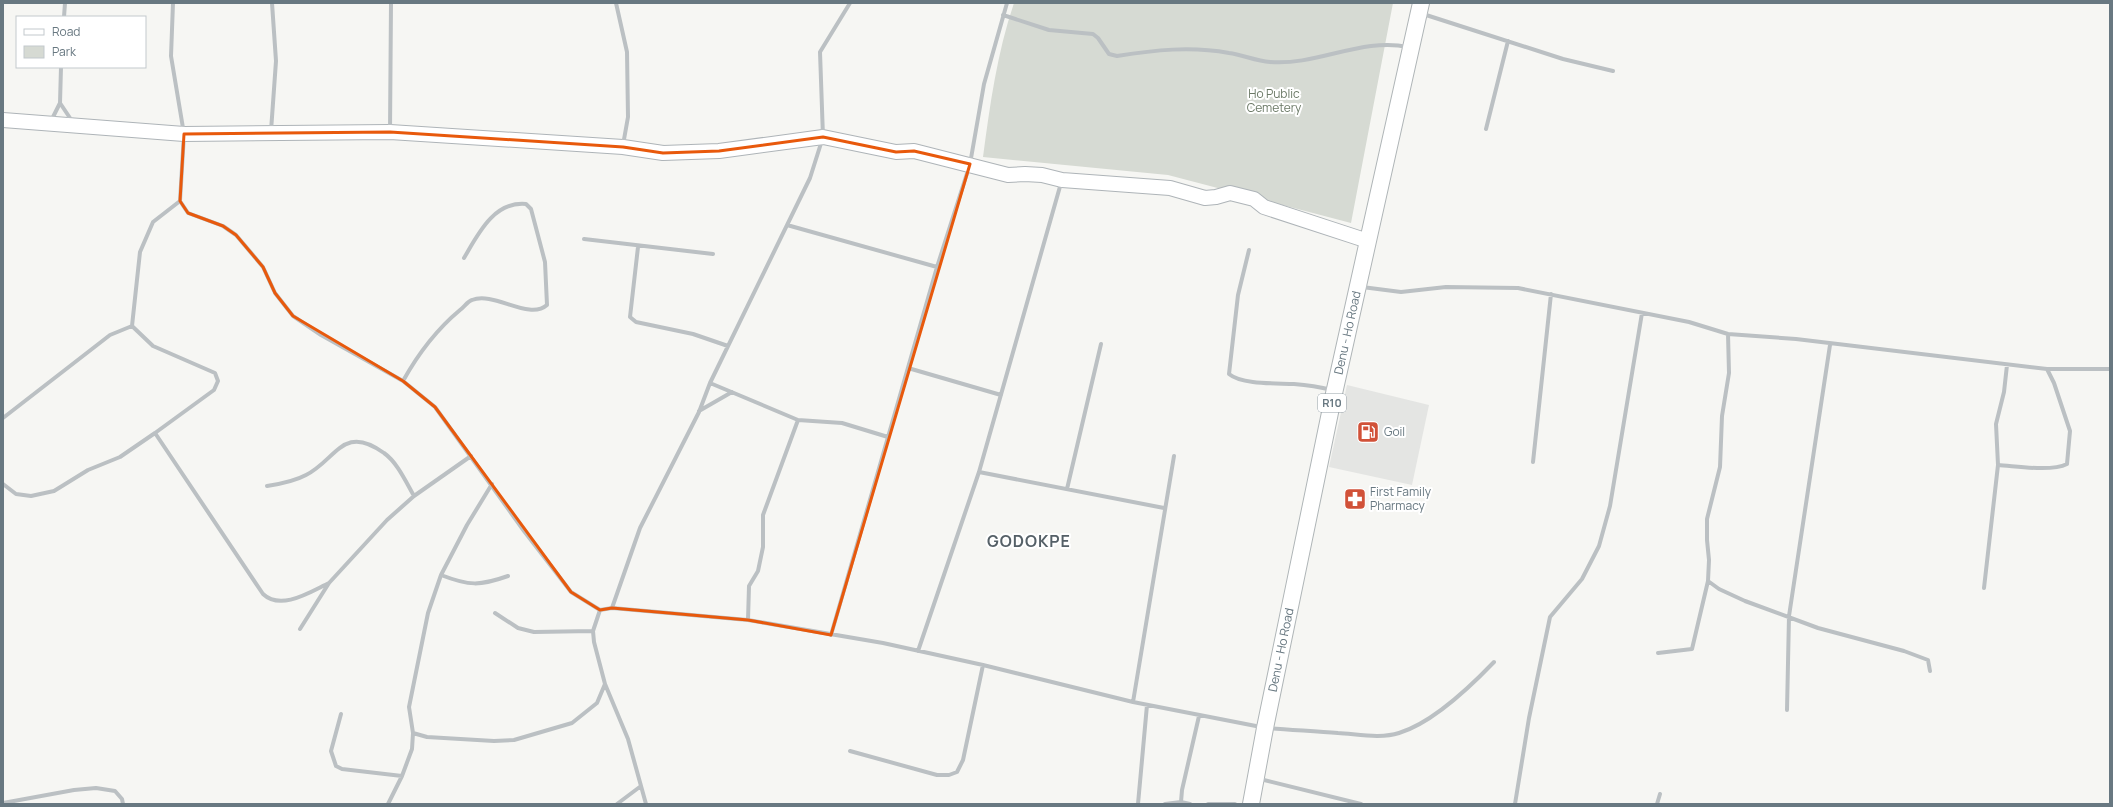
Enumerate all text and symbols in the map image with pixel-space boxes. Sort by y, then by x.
legend [16,16,146,68]
text: Road [52,23,80,40]
text: Park [52,43,77,60]
park label: Ho Public Cemetery [1247,85,1302,116]
street label: Denu - Ho Road [1329,289,1365,376]
road number: R10 [1318,394,1346,412]
fuel station icon: Goil [1355,419,1381,445]
place label: Goil [1384,423,1405,440]
place label: First Family Pharmacy [1370,483,1432,514]
pharmacy icon: First Family Pharmacy [1342,486,1368,512]
district label: GODOKPE [987,530,1071,552]
street label: Denu - Ho Road [1264,606,1298,693]

